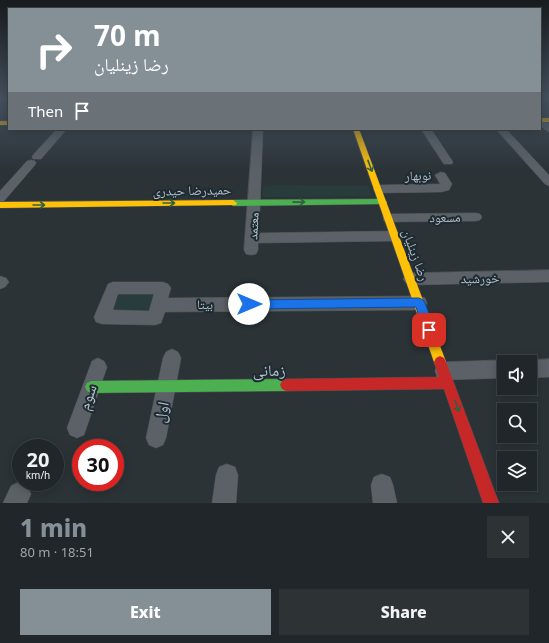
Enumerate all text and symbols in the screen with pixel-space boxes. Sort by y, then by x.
text: 70 m [94,16,161,54]
icon: right [28,24,80,76]
text: رضا زینلیان [94,52,169,76]
icon: arrive [71,100,93,122]
text: Then [28,101,63,121]
one-way arrow [366,159,374,171]
street label: نوبهار [404,166,431,184]
street label: حمیدرضا حیدری [153,180,231,200]
one-way arrow [292,198,305,206]
one-way arrow [162,199,175,207]
one-way arrow [32,201,45,209]
street label: مسعود [429,208,461,226]
street label: معتمد [243,212,263,240]
street label: رضا زینلیان [398,227,434,283]
street label: خورشید [460,269,500,287]
position arrow [228,283,270,325]
street label: بیتا [197,295,213,313]
pin [412,313,446,347]
icon: arrive [418,319,440,341]
map controls [497,355,537,491]
button: sound [497,355,537,395]
street label: زمانی [252,359,286,381]
street label: سوم [72,381,102,413]
street label: اول [148,400,174,424]
one-way arrow [453,400,461,412]
button: search [497,403,537,443]
speed limit sign: 30 [72,439,124,491]
text: 20 [27,446,49,473]
button: layers [497,451,537,491]
text: km/h [26,468,50,482]
text: 1 min [20,511,87,544]
button: close [487,516,529,558]
text: 80 m · 18:51 [20,543,94,561]
button: Exit [20,589,271,635]
button: Share [279,589,529,635]

